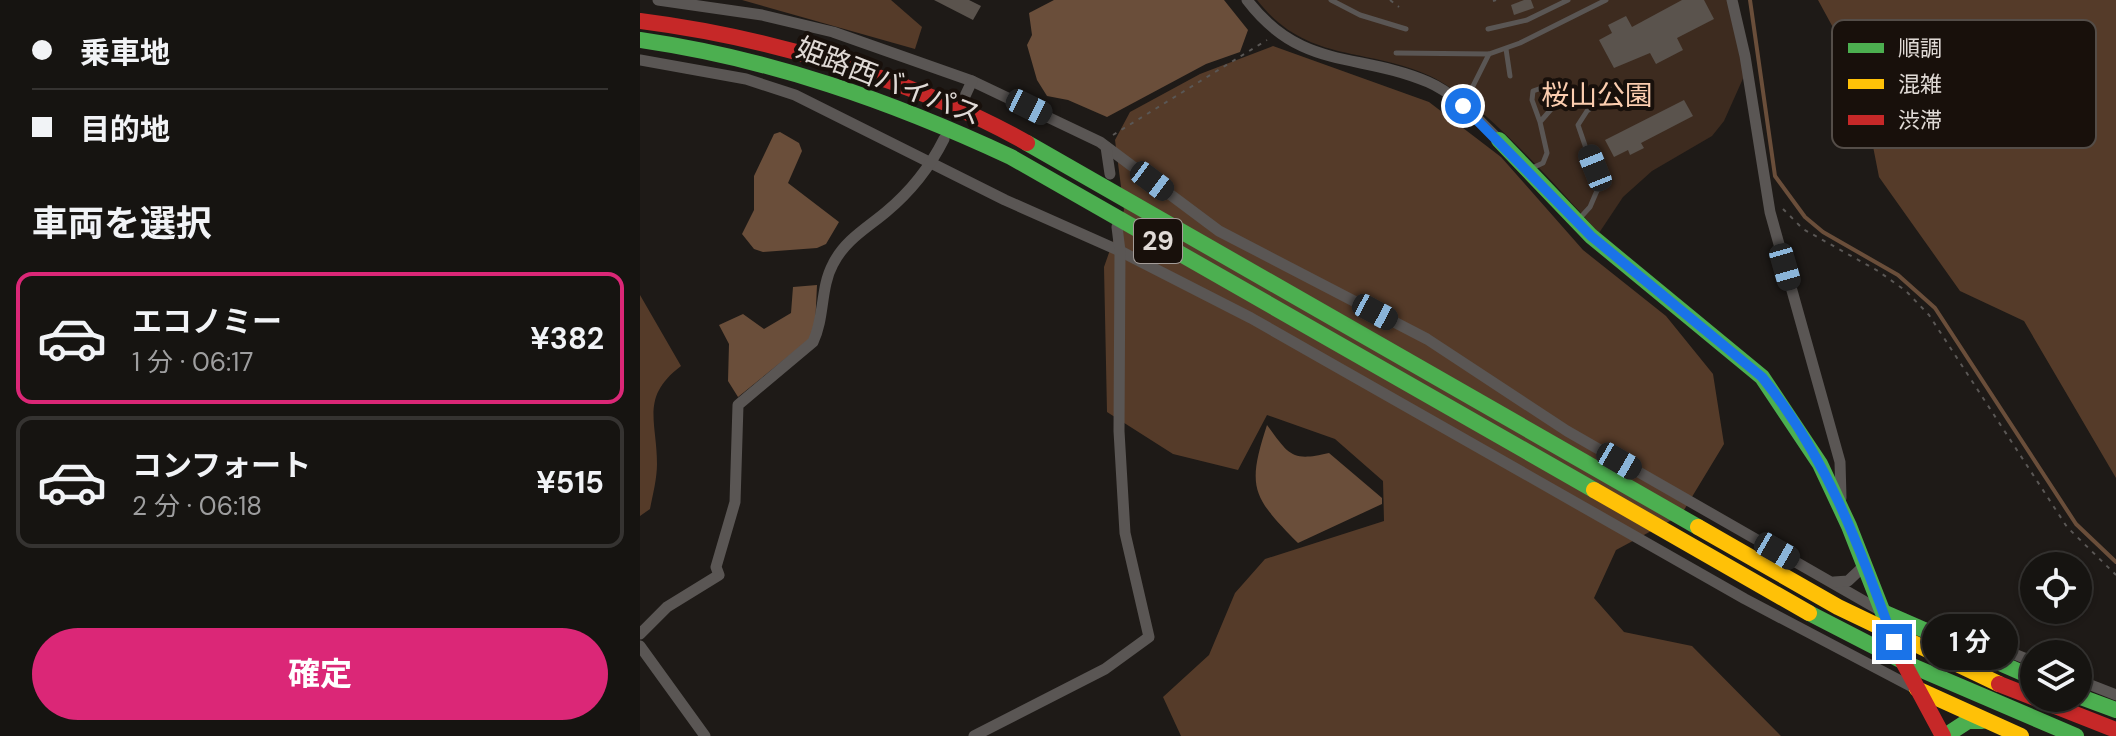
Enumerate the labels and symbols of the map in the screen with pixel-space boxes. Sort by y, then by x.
legend [1832,20,2096,148]
street label: 姫路西バイパス [791,29,987,134]
text: 順調 [1898,34,1942,63]
text: 混雑 [1898,70,1942,99]
park label: 桜山公園 [1541,77,1653,114]
car [1002,86,1056,128]
route start [1445,88,1481,124]
text: 渋滞 [1898,106,1942,135]
car [1575,141,1615,195]
car [1126,157,1178,205]
road number: 29 [1134,219,1182,263]
car [1767,241,1803,293]
car [1348,290,1402,334]
car [1592,439,1646,483]
car [1750,529,1804,573]
callout: 1 分 [1922,614,2018,670]
route end [1876,624,1912,660]

